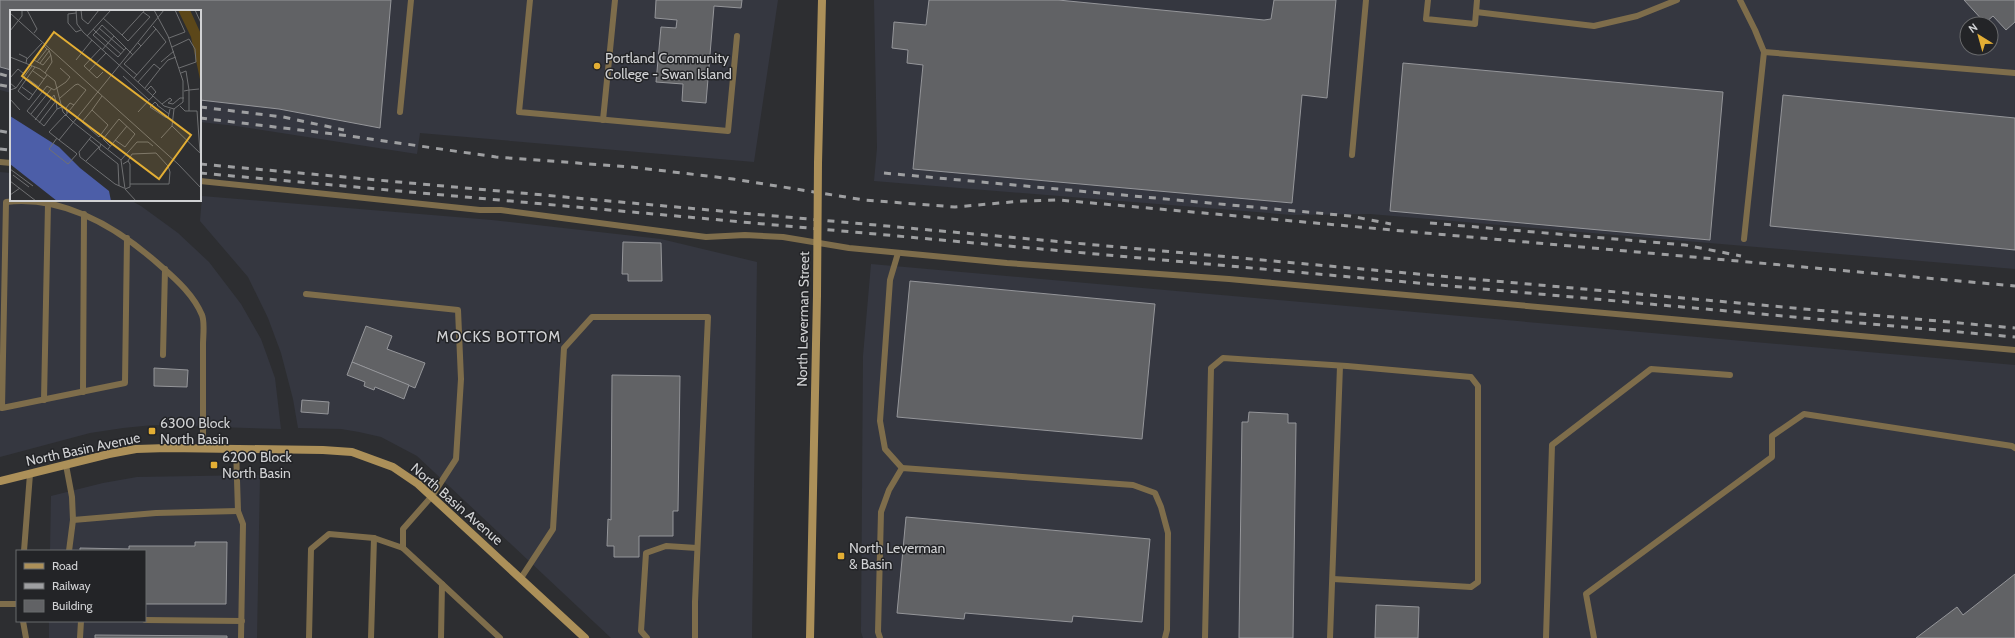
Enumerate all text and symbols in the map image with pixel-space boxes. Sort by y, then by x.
inset map [10,10,201,201]
north arrow [1959,16,1999,56]
text: N [1966,20,1980,36]
place label: Portland Community College - Swan Island [605,49,732,83]
marker: Portland Community College - Swan Island [592,61,602,71]
street label: North Leverman Street [793,251,813,387]
district label: MOCKS BOTTOM [437,328,561,346]
place label: 6300 Block North Basin [160,414,231,448]
marker: 6300 Block North Basin [147,426,157,436]
street label: North Basin Avenue [24,428,142,470]
place label: 6200 Block North Basin [222,448,293,482]
street label: North Basin Avenue [407,459,507,549]
marker: 6200 Block North Basin [209,460,219,470]
place label: North Leverman & Basin [849,539,946,573]
legend [16,550,146,622]
marker: North Leverman & Basin [836,551,846,561]
text: Road [52,558,78,573]
text: Railway [52,578,90,593]
text: Building [52,598,94,613]

